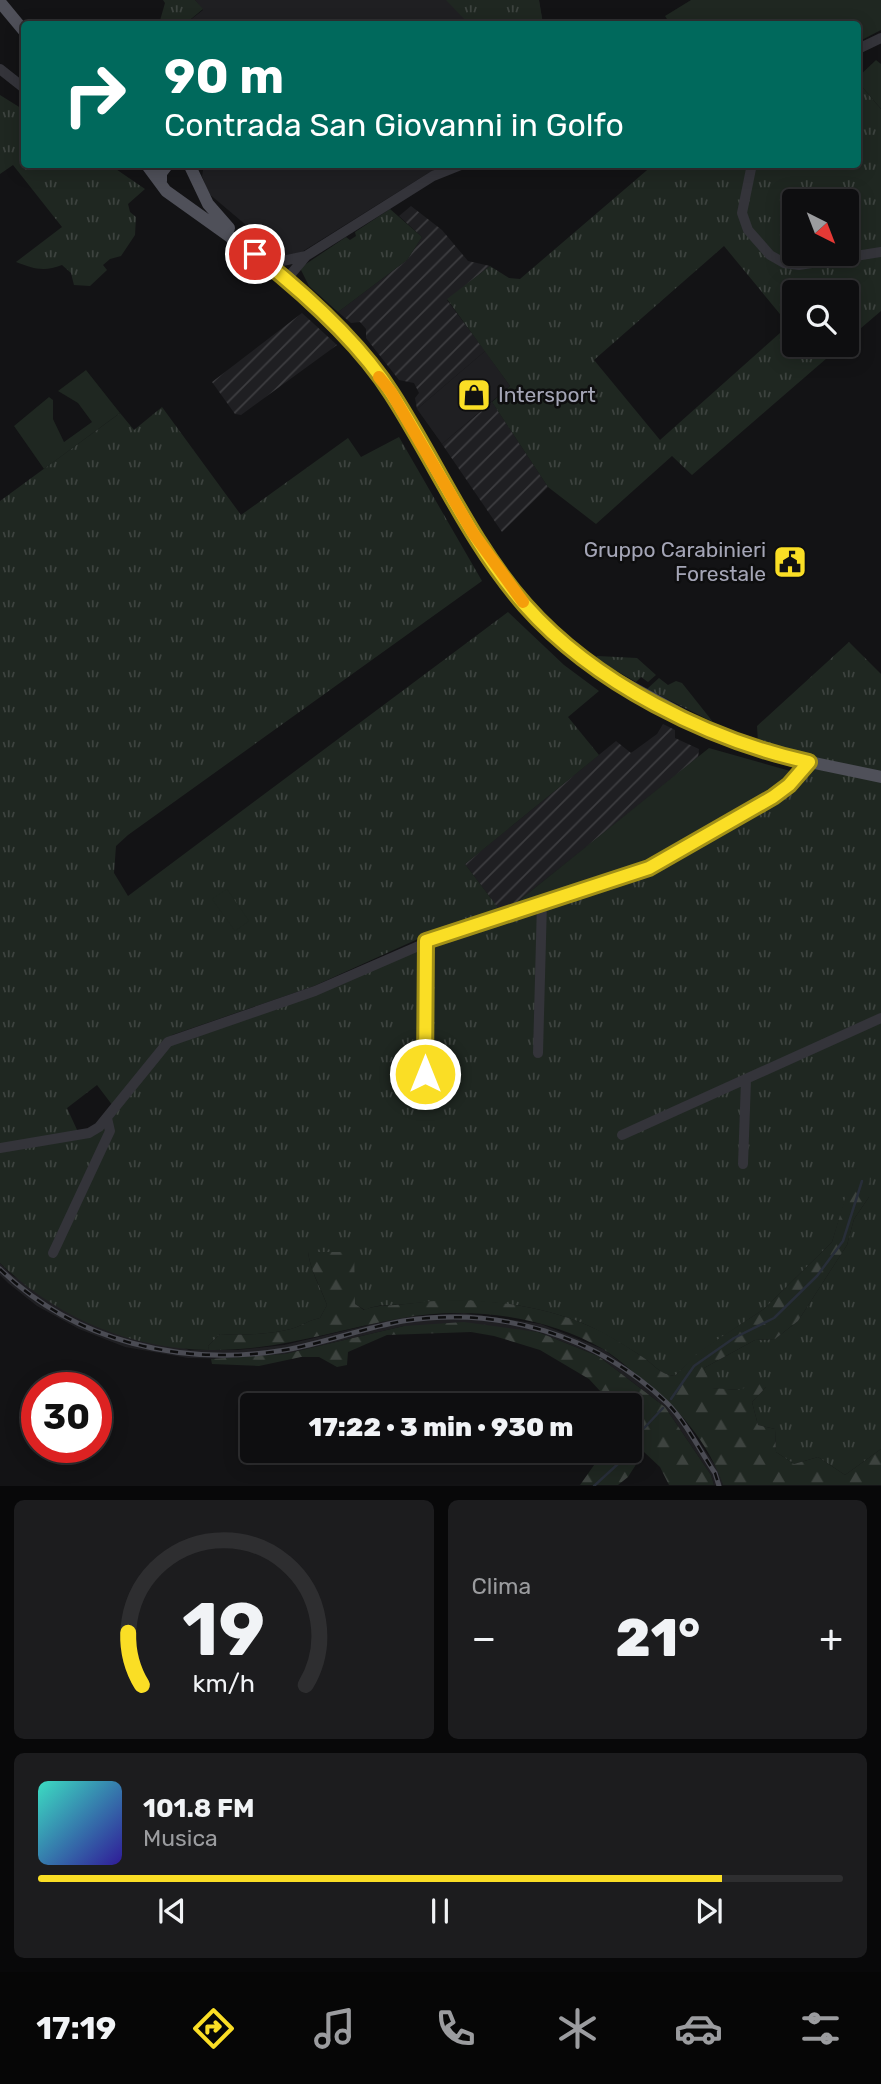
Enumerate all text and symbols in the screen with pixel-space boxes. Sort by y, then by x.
text: 90 m [164,47,284,105]
icon: right [49,49,140,140]
text: Contrada San Giovanni in Golfo [164,106,624,144]
north arrow [782,189,859,266]
map controls [782,189,859,357]
pin [225,224,285,284]
icon: arrive [236,235,274,273]
button: search [782,280,859,357]
shop icon: Intersport [455,376,493,414]
place label: Intersport [498,382,596,407]
place label: Gruppo Carabinieri Forestale [584,537,766,586]
public building icon: Gruppo Carabinieri Forestale [771,543,809,581]
position arrow [388,1037,462,1111]
speed limit sign: 30 [21,1372,112,1463]
text: 17:22 · 3 min · 930 m [309,1412,573,1443]
text: Clima [472,1572,531,1600]
text: 19 [182,1588,265,1674]
text: 21° [616,1607,700,1669]
text: − [472,1615,496,1661]
text: + [819,1615,843,1661]
text: km/h [193,1669,255,1698]
text: 101.8 FM [143,1793,255,1824]
text: Musica [143,1824,218,1852]
icon: previous [153,1892,191,1930]
icon: pause [421,1892,459,1930]
icon: next [690,1892,728,1930]
icon: directions [189,2004,238,2053]
icon: music [310,2004,359,2053]
icon: phone [431,2004,480,2053]
icon: climate [553,2004,602,2053]
icon: car [674,2004,723,2053]
icon: filters [796,2004,845,2053]
text: 17:19 [36,2009,116,2047]

